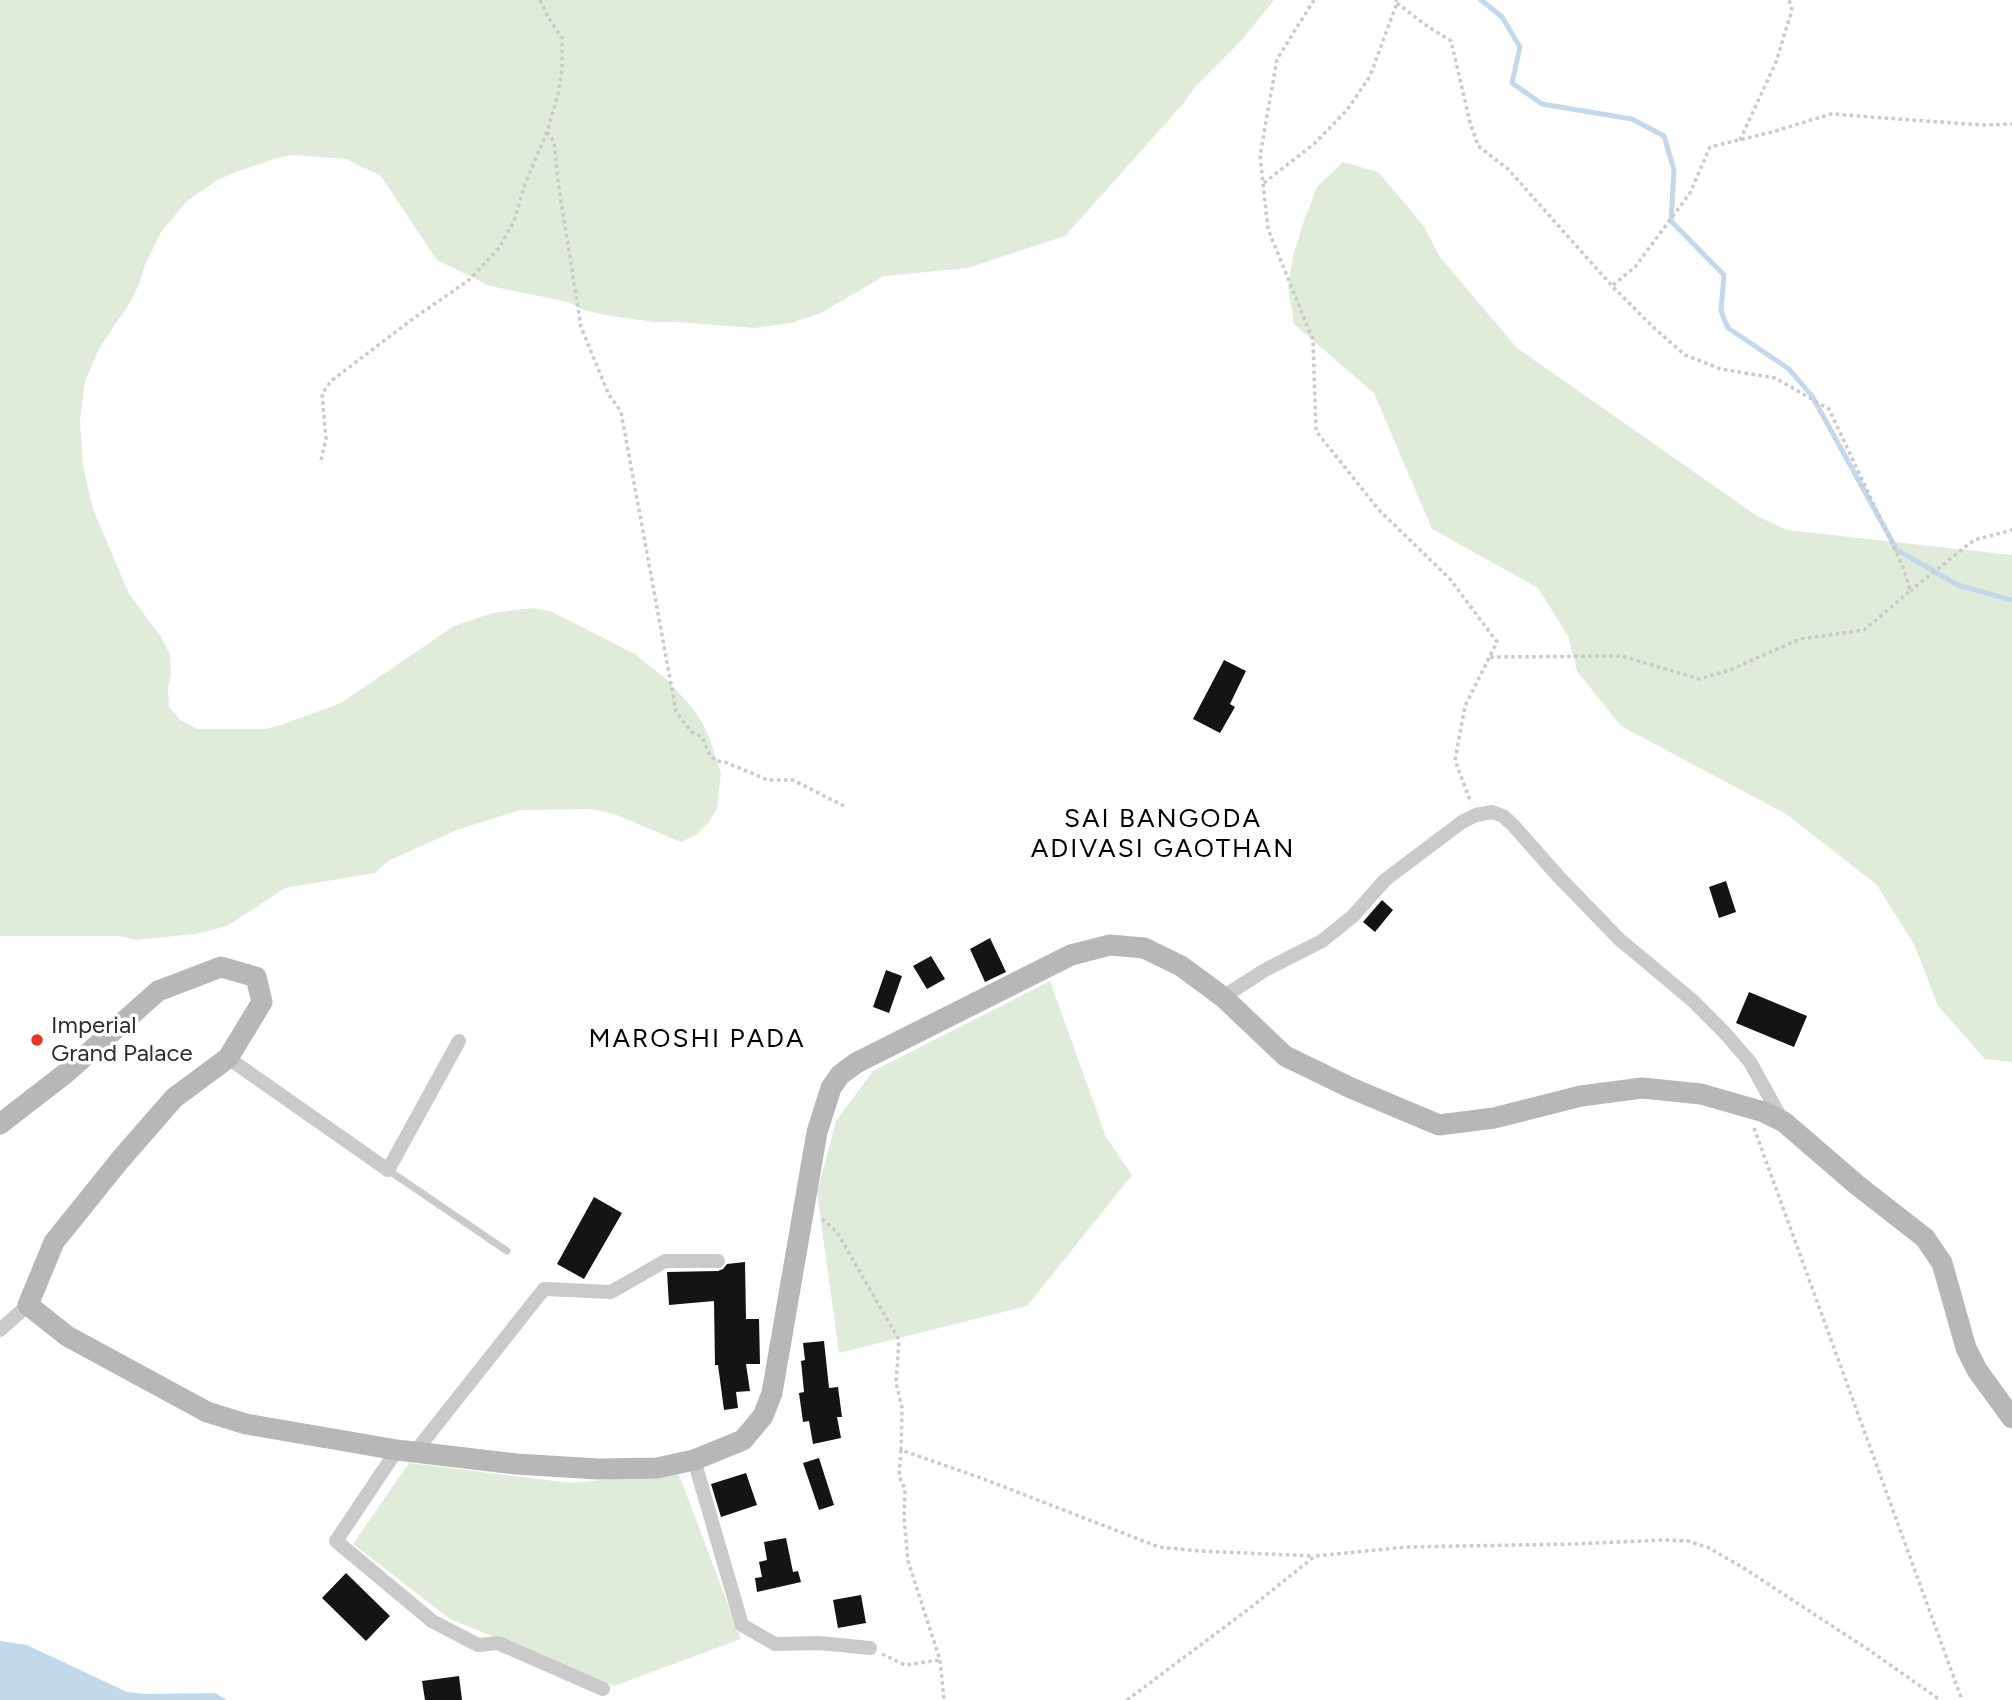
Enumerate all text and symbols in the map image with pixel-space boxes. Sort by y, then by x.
district label: SAI BANGODA ADIVASI GAOTHAN [1033,803,1293,864]
place label: Imperial Grand Palace [51,1012,192,1068]
district label: MAROSHI PADA [590,1023,804,1055]
marker: Imperial Grand Palace [29,1032,45,1048]

